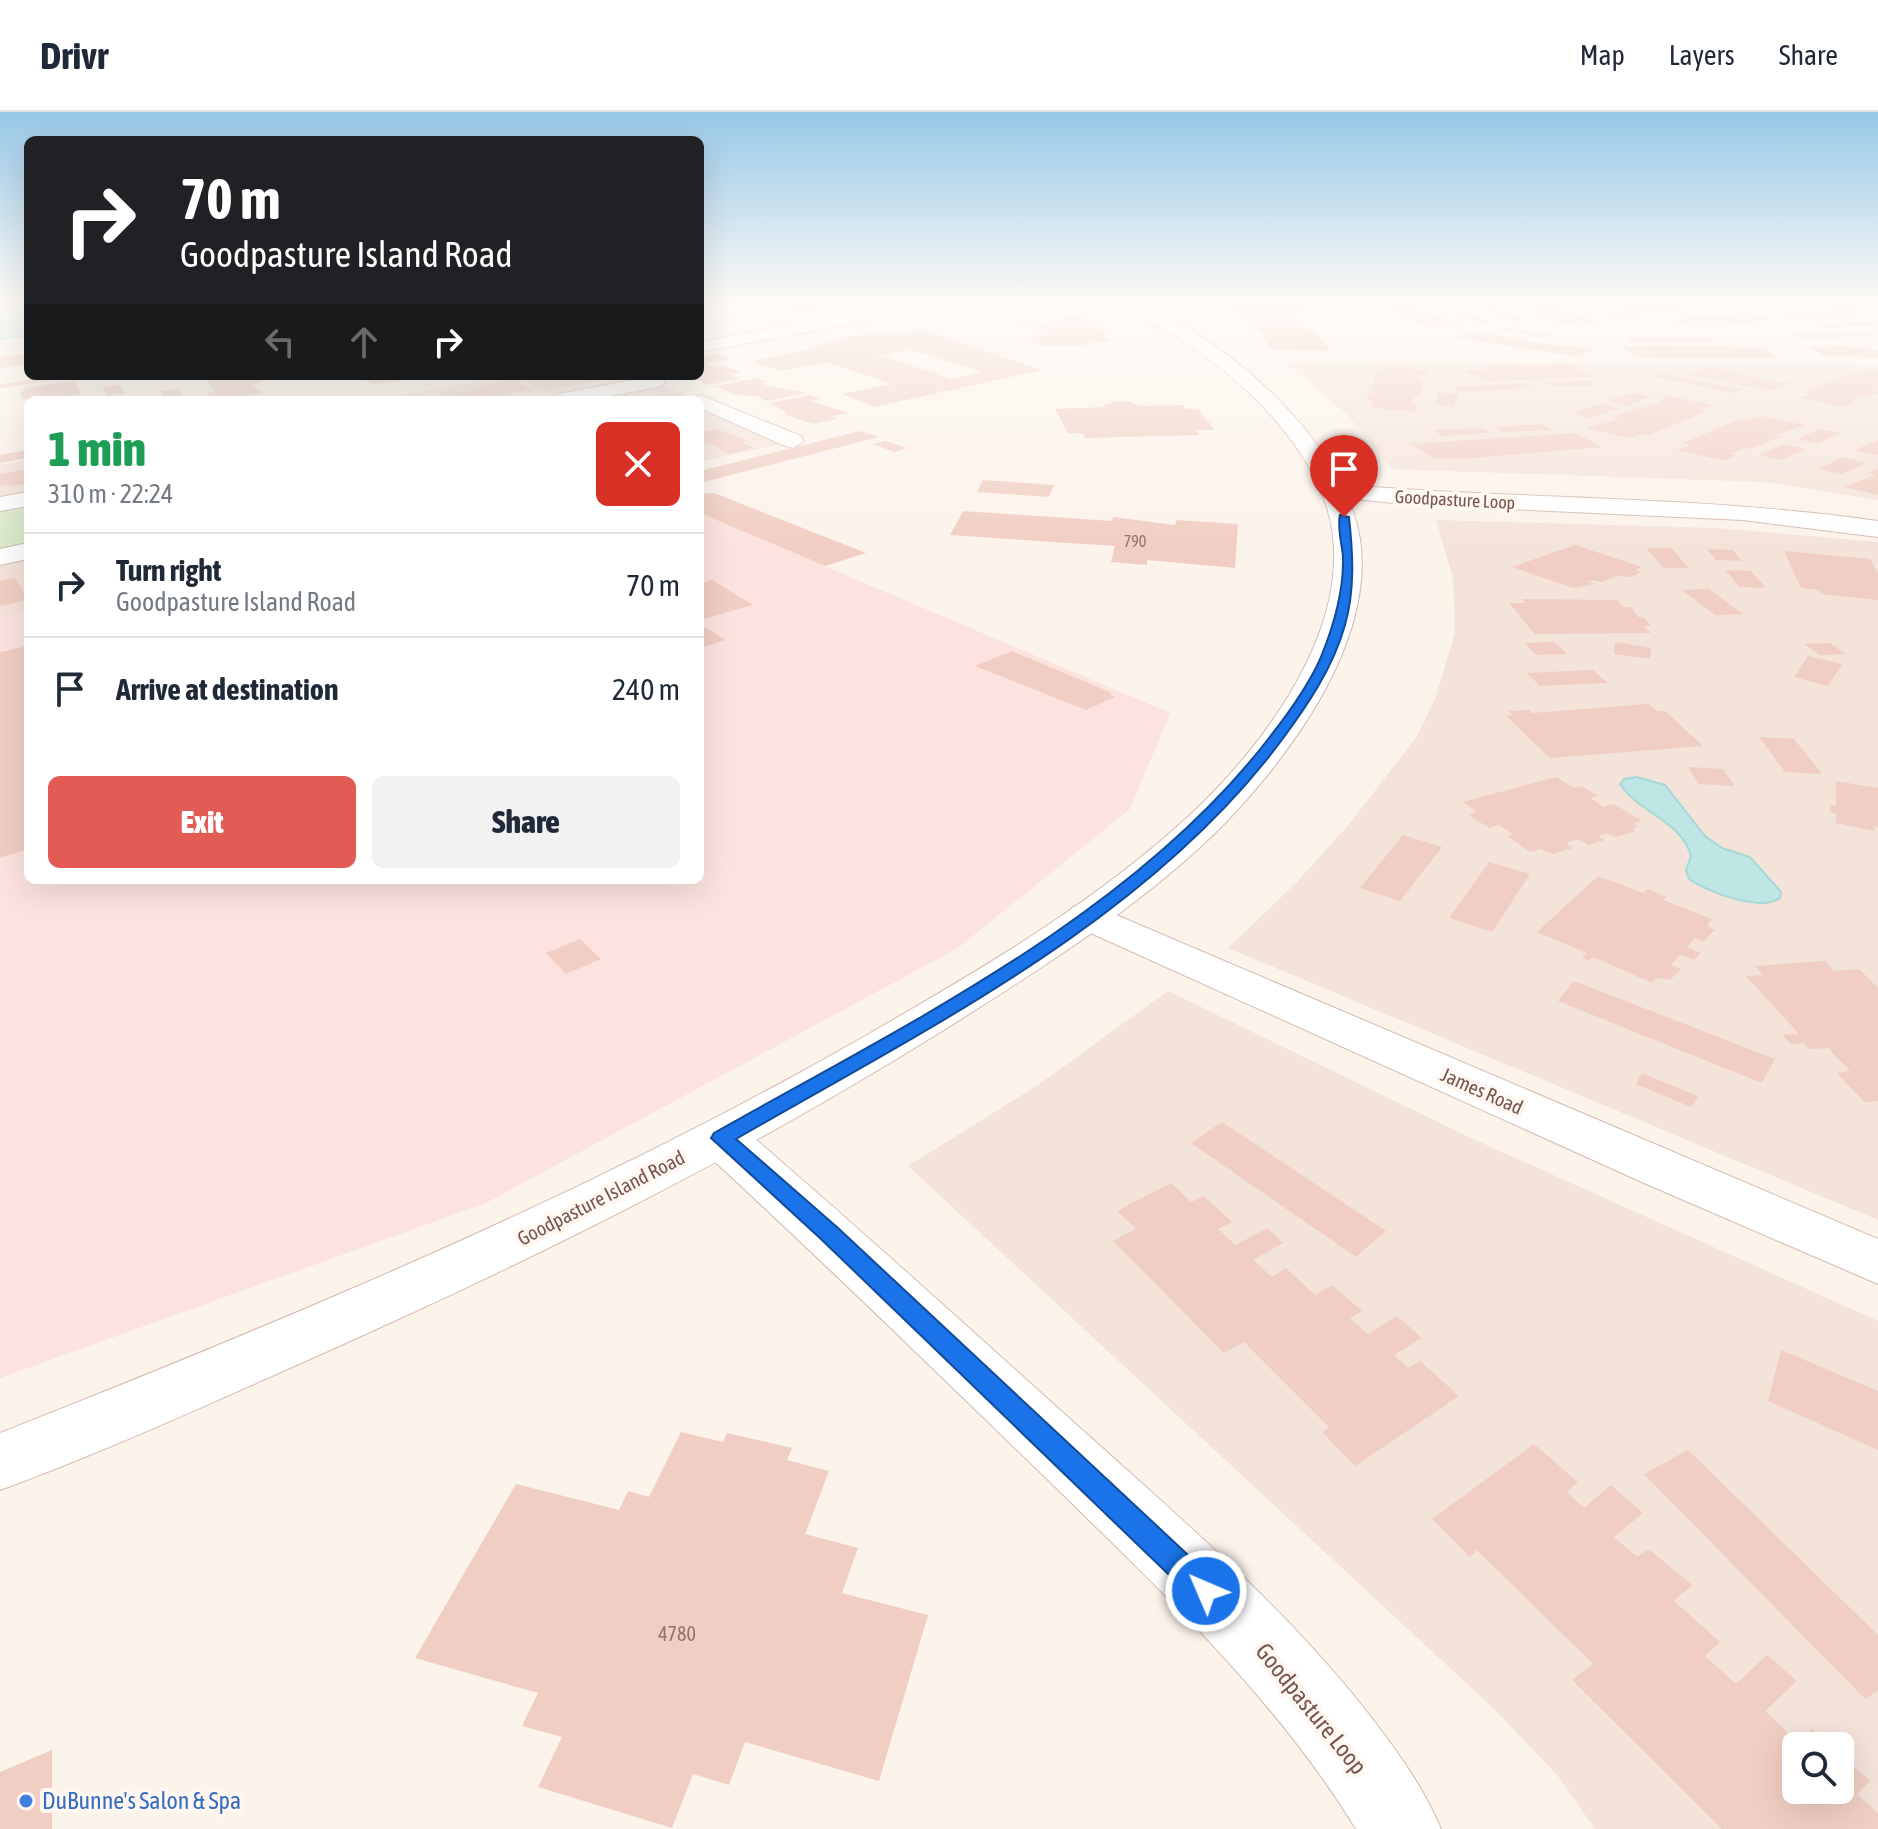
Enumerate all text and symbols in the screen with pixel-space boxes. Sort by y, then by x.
text: Drivr [40,34,108,77]
text: Map [1580,39,1625,71]
text: Layers [1669,39,1735,71]
text: Share [1779,39,1838,71]
text: 70 m [180,167,281,231]
icon: right [48,168,152,272]
text: Goodpasture Island Road [180,233,513,275]
icon: left [258,320,302,364]
icon: ahead [342,320,386,364]
icon: right [426,320,470,364]
text: 1 min [48,421,146,476]
button: close [596,422,680,506]
pin [1310,435,1378,517]
icon: arrive [1322,447,1366,491]
text: 310 m · 22:24 [48,479,173,509]
street label: Goodpasture Loop [1394,486,1516,513]
house number: 790 [1124,532,1146,550]
text: Turn right [116,553,222,587]
icon: right [48,563,92,607]
text: 70 m [626,568,680,602]
text: Goodpasture Island Road [116,587,356,617]
icon: arrive [48,667,92,711]
text: Arrive at destination [116,672,338,706]
text: 240 m [612,672,680,706]
button: Exit [48,776,356,868]
button: Share [372,776,680,868]
street label: James Road [1438,1062,1527,1119]
street label: Goodpasture Island Road [513,1145,688,1250]
position arrow [1164,1549,1248,1633]
house number: 4780 [658,1622,696,1645]
street label: Goodpasture Loop [1250,1638,1372,1780]
map controls [1782,1732,1854,1804]
button: search [1782,1732,1854,1804]
place label: DuBunne's Salon & Spa [42,1787,241,1814]
marker: DuBunne's Salon & Spa [17,1792,35,1810]

